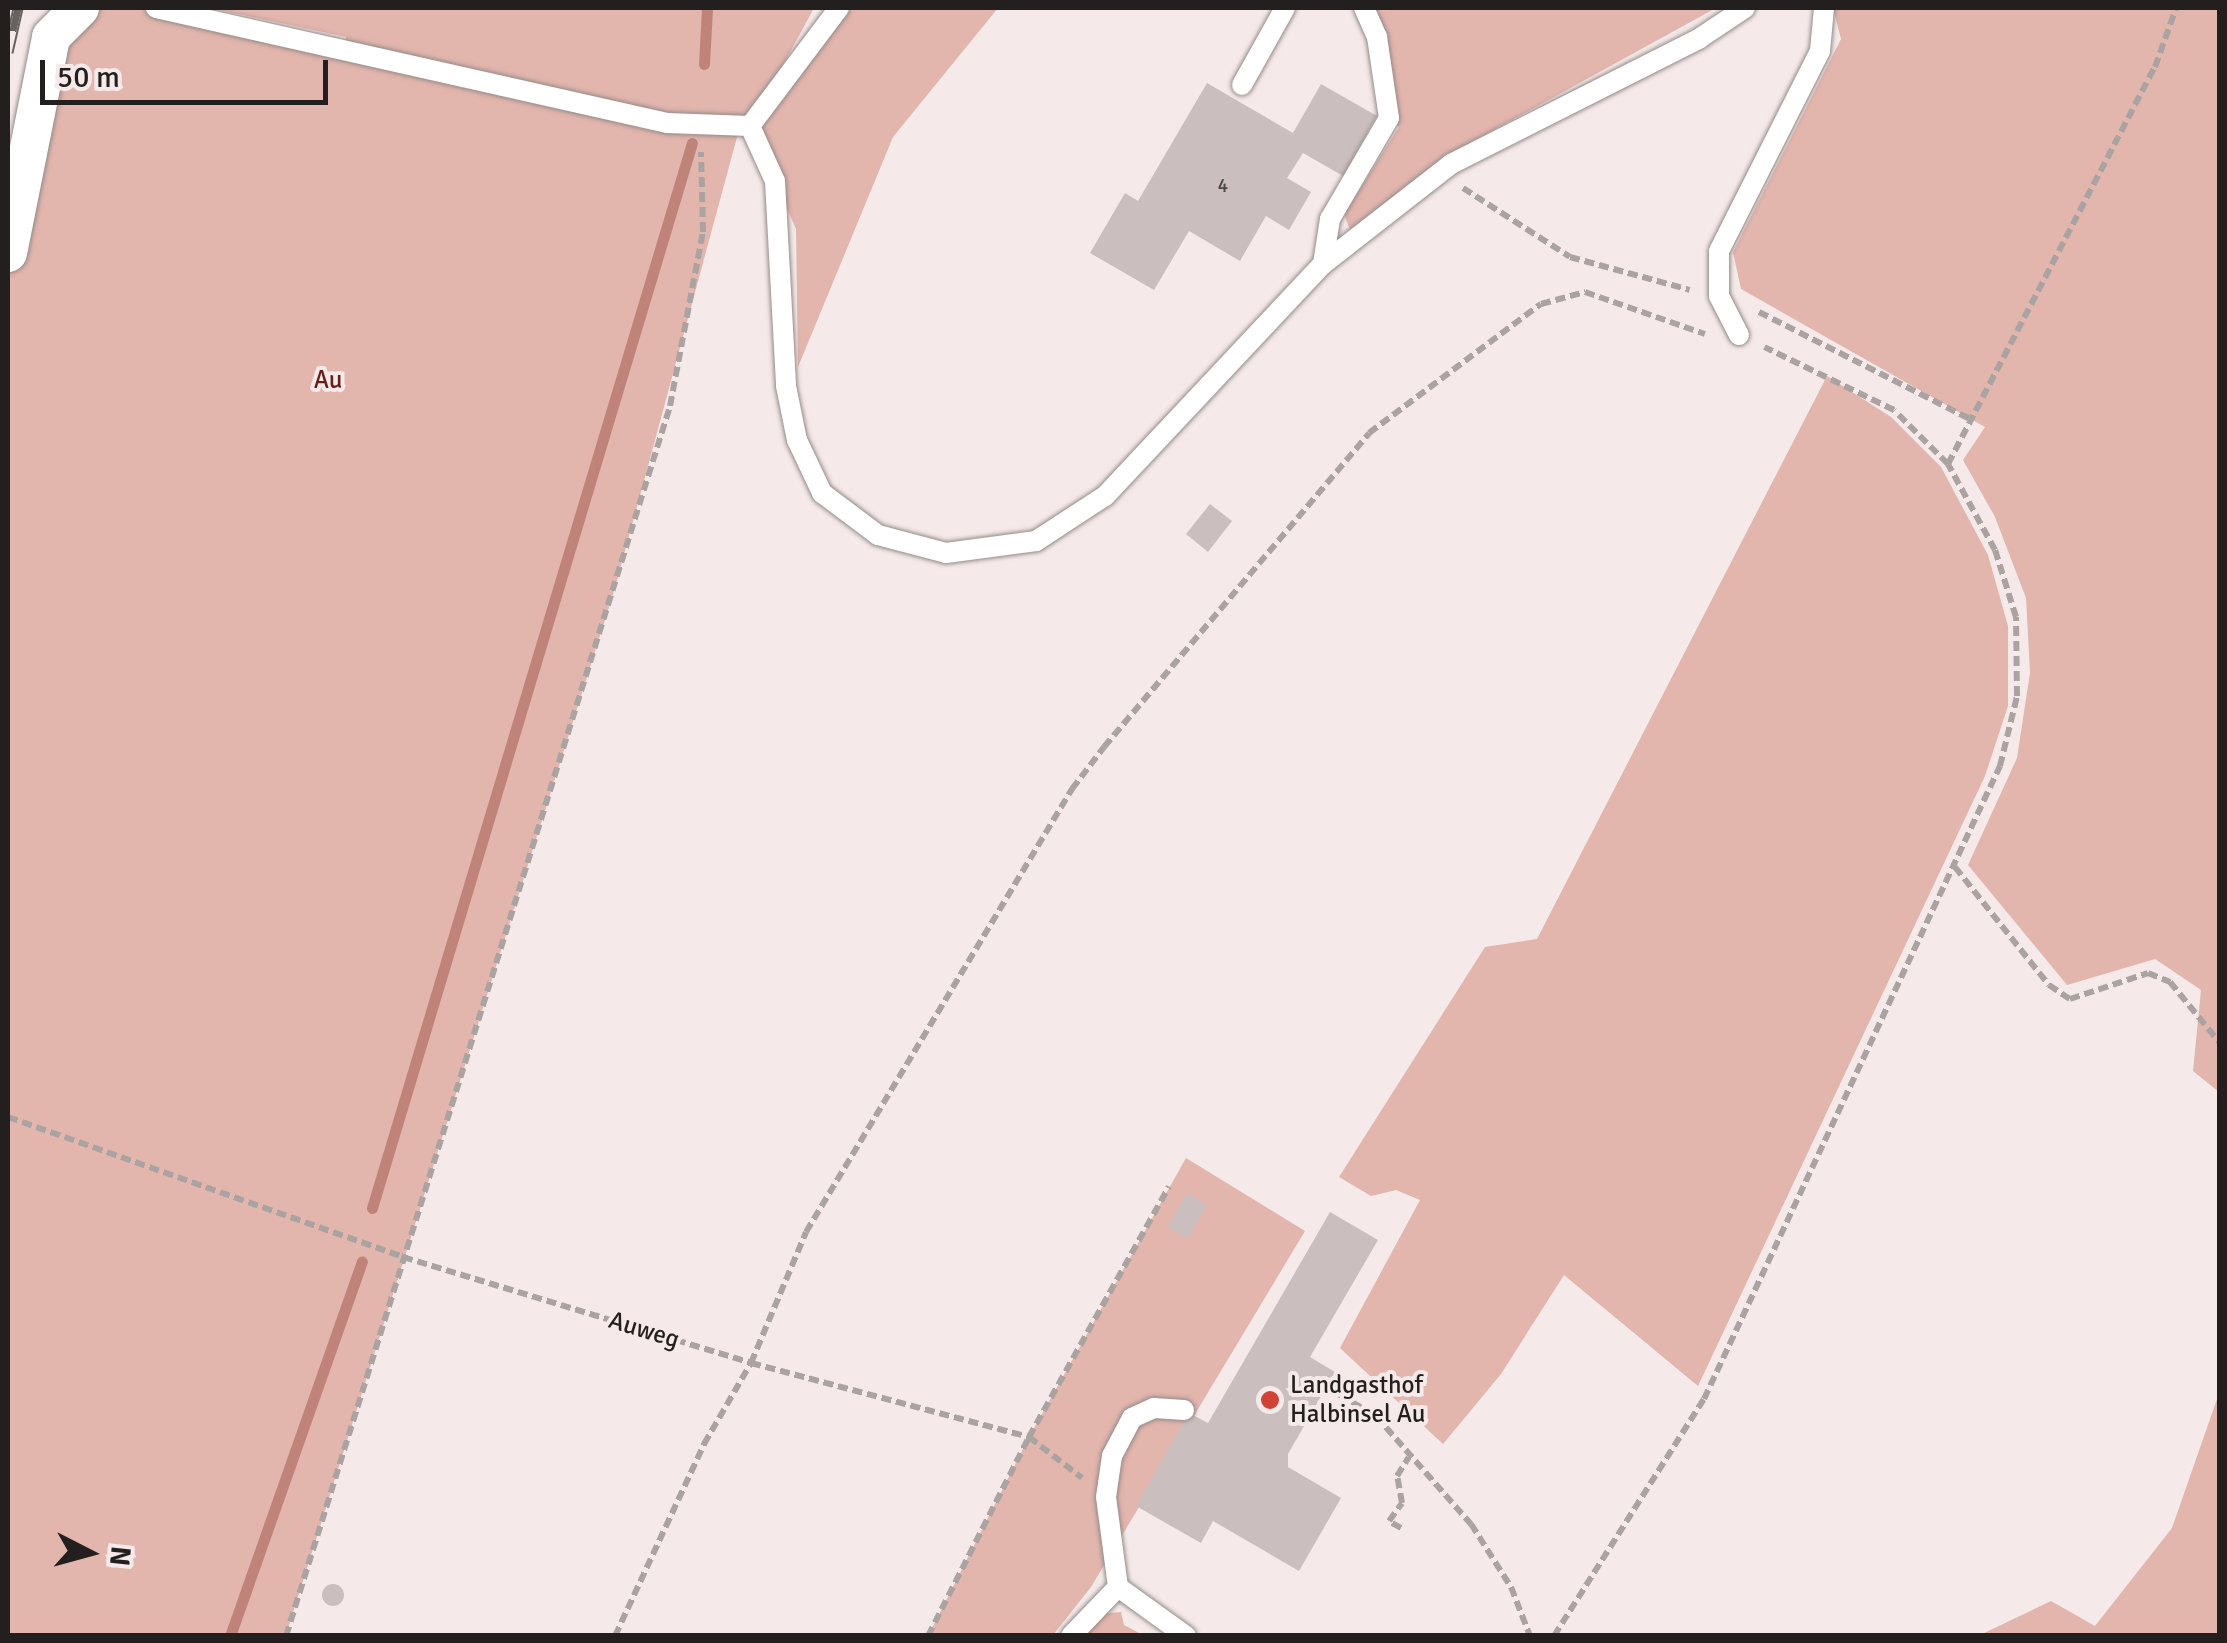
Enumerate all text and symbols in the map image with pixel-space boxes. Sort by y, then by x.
scale bar [45,40,332,102]
text: 50 m [57,59,120,96]
house number: 4 [1218,173,1228,197]
park label: Au [314,365,342,395]
street label: Auweg [605,1305,683,1355]
place label: Landgasthof Halbinsel Au [1290,1371,1425,1430]
marker: Landgasthof Halbinsel Au [1259,1389,1281,1411]
north arrow [40,1503,140,1603]
text: N [102,1545,138,1568]

